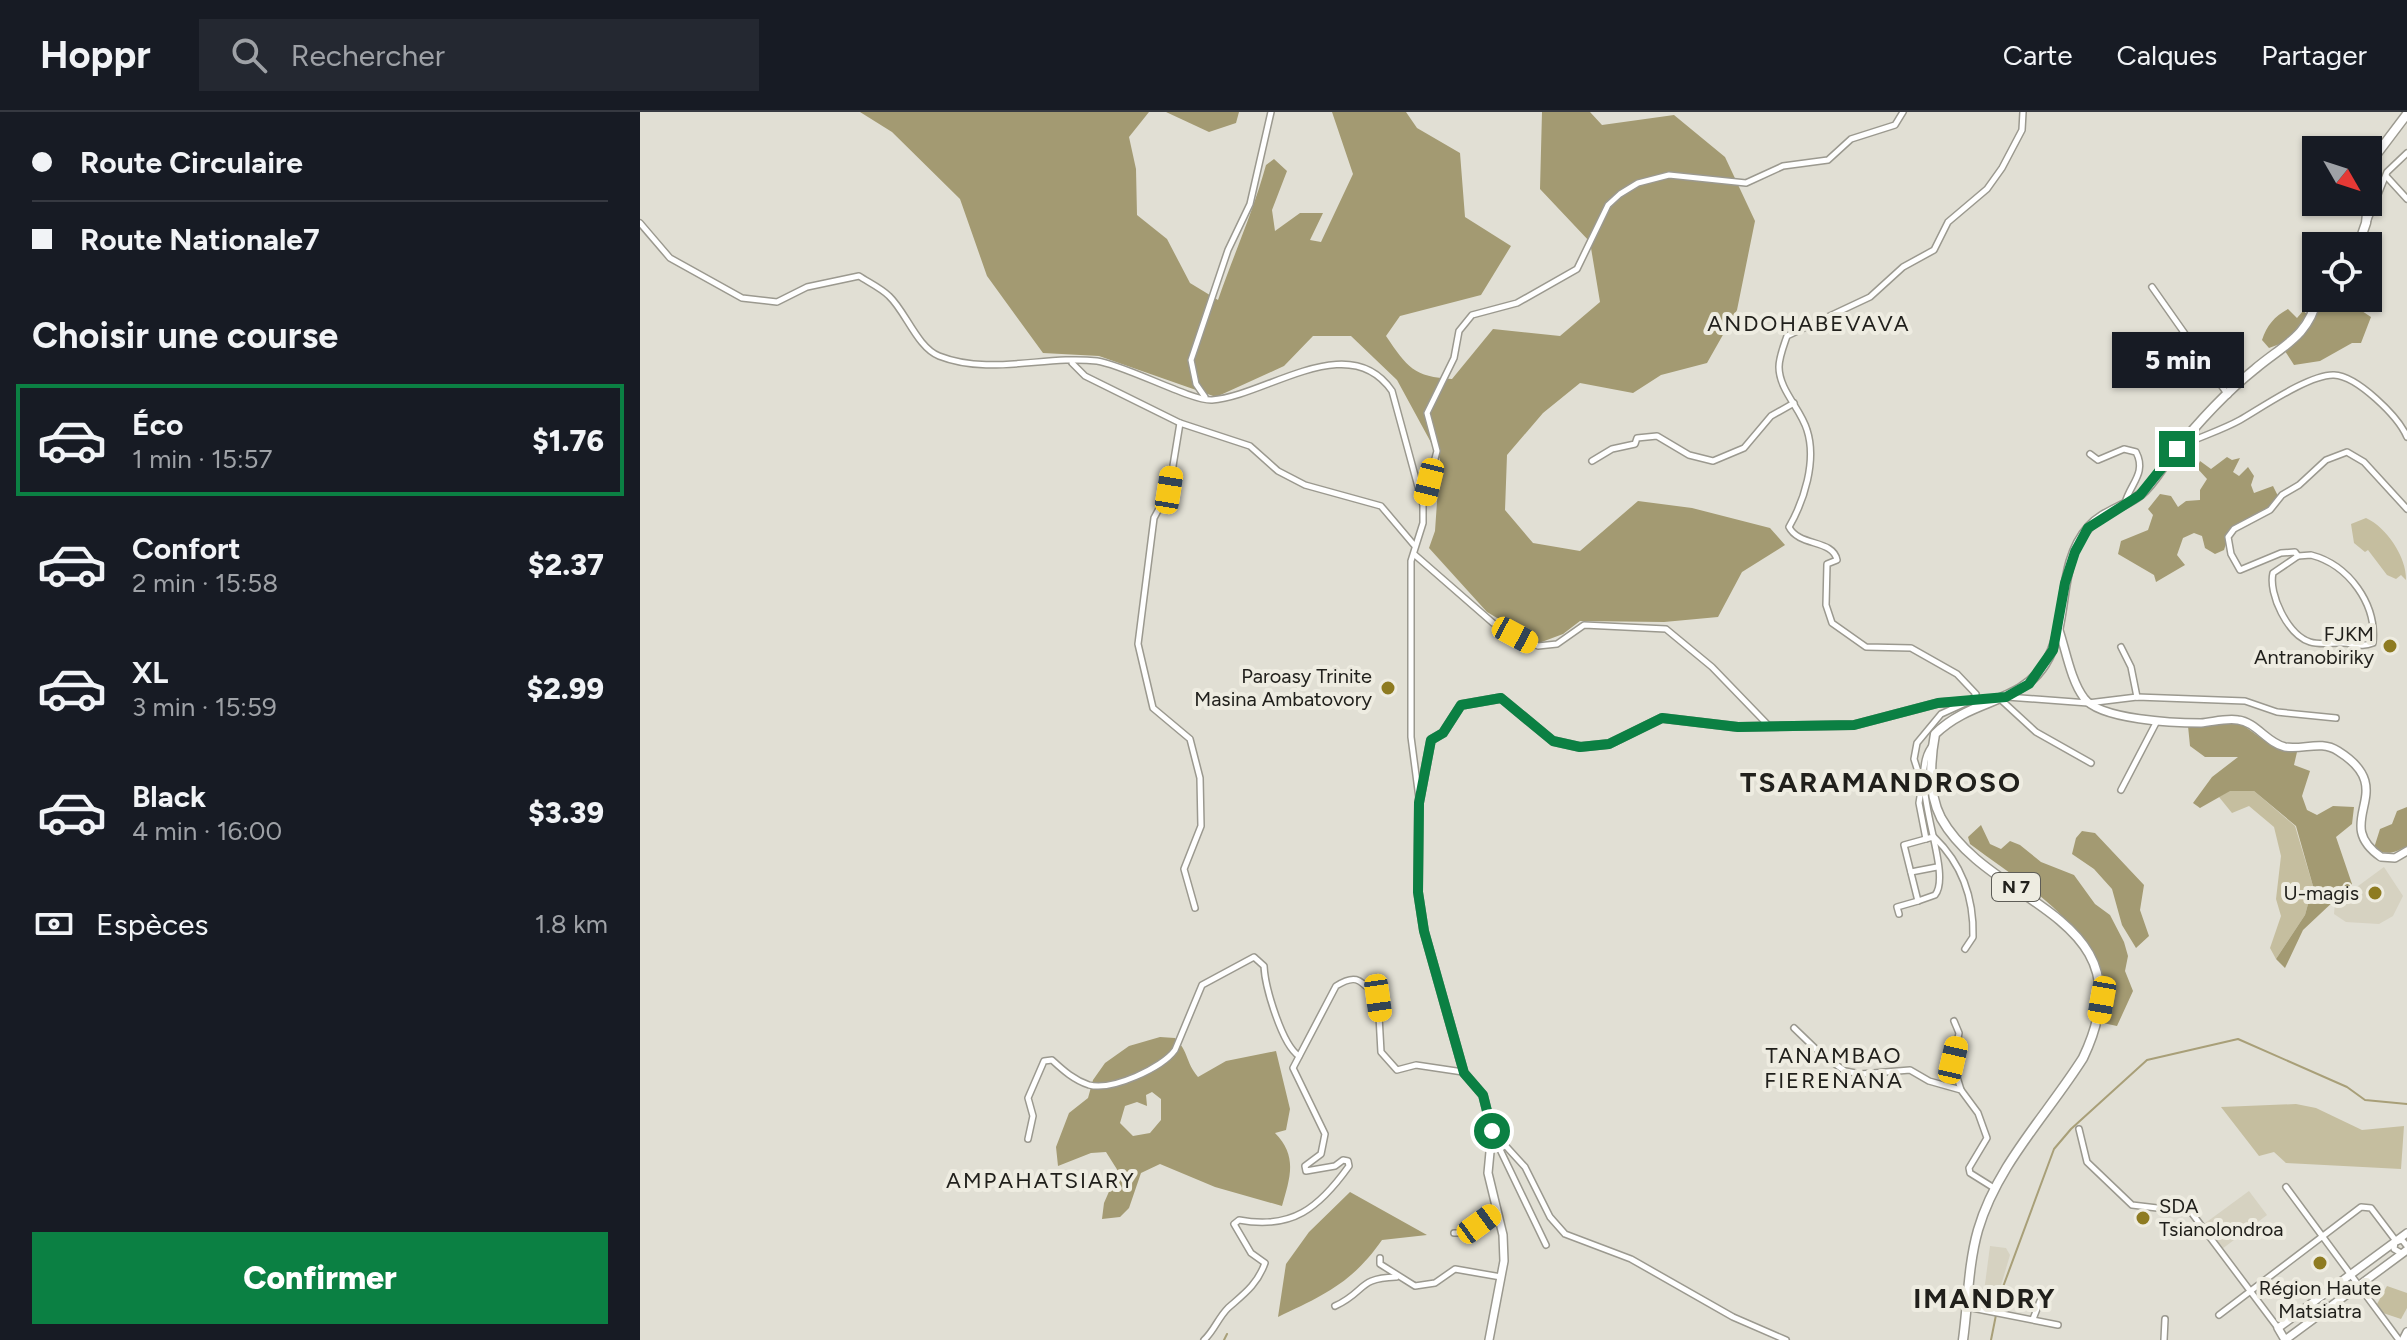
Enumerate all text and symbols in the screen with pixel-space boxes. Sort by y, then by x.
search box [199,19,759,91]
text: Hoppr [40,32,151,78]
icon: search [227,33,271,77]
text: Rechercher [291,37,445,74]
text: Carte [2003,38,2073,72]
text: Calques [2117,38,2217,72]
text: Partager [2261,38,2367,72]
north arrow [2302,136,2382,216]
map controls [2302,136,2382,312]
text: Route Circulaire [80,144,303,181]
text: Route Nationale7 [80,221,320,258]
button: locate [2302,232,2382,312]
district label: ANDOHABEVAVA [1707,310,1911,337]
text: Choisir une course [32,314,338,357]
callout: 5 min [2111,333,2243,389]
text: 5 min [2145,344,2211,376]
icon: car [36,404,108,476]
text: Éco [132,406,183,443]
text: $1.76 [532,422,604,459]
route end [2159,431,2195,467]
text: 1 min · 15:57 [132,443,272,475]
car [1412,456,1446,508]
car [1153,464,1185,516]
icon: car [36,528,108,600]
text: Confort [132,530,241,567]
text: $2.37 [528,546,604,583]
text: 2 min · 15:58 [132,567,278,599]
car [1488,613,1542,657]
place label: FJKM Antranobiriky [2254,622,2374,669]
marker: FJKM Antranobiriky [2381,637,2399,655]
icon: car [36,652,108,724]
text: XL [132,654,168,691]
place label: Paroasy Trinite Masina Ambatovory [1194,664,1372,711]
text: $2.99 [527,670,604,707]
marker: Paroasy Trinite Masina Ambatovory [1379,679,1397,697]
text: 3 min · 15:59 [132,691,277,723]
district label: TSARAMANDROSO [1740,765,2022,799]
icon: car [36,776,108,848]
text: Black [132,778,206,815]
text: $3.39 [528,794,604,831]
text: 4 min · 16:00 [132,815,282,847]
road number: N 7 [1992,873,2040,901]
place label: U-magis [2284,881,2359,905]
marker: U-magis [2366,884,2384,902]
icon: cash [32,902,76,946]
text: Espèces [96,906,208,943]
text: 1.8 km [535,908,608,940]
car [1363,973,1393,1023]
car [2086,974,2118,1026]
car [1936,1034,1970,1086]
district label: TANAMBAO FIERENANA [1764,1042,1904,1094]
route start [1474,1113,1510,1149]
district label: AMPAHATSIARY [946,1167,1136,1194]
place label: SDA Tsianolondroa [2159,1194,2283,1241]
car [1453,1200,1505,1248]
marker: SDA Tsianolondroa [2134,1209,2152,1227]
button: Confirmer [32,1232,608,1324]
marker: Région Haute Matsiatra [2311,1254,2329,1272]
place label: Région Haute Matsiatra [2259,1276,2381,1323]
district label: IMANDRY [1913,1281,2057,1315]

